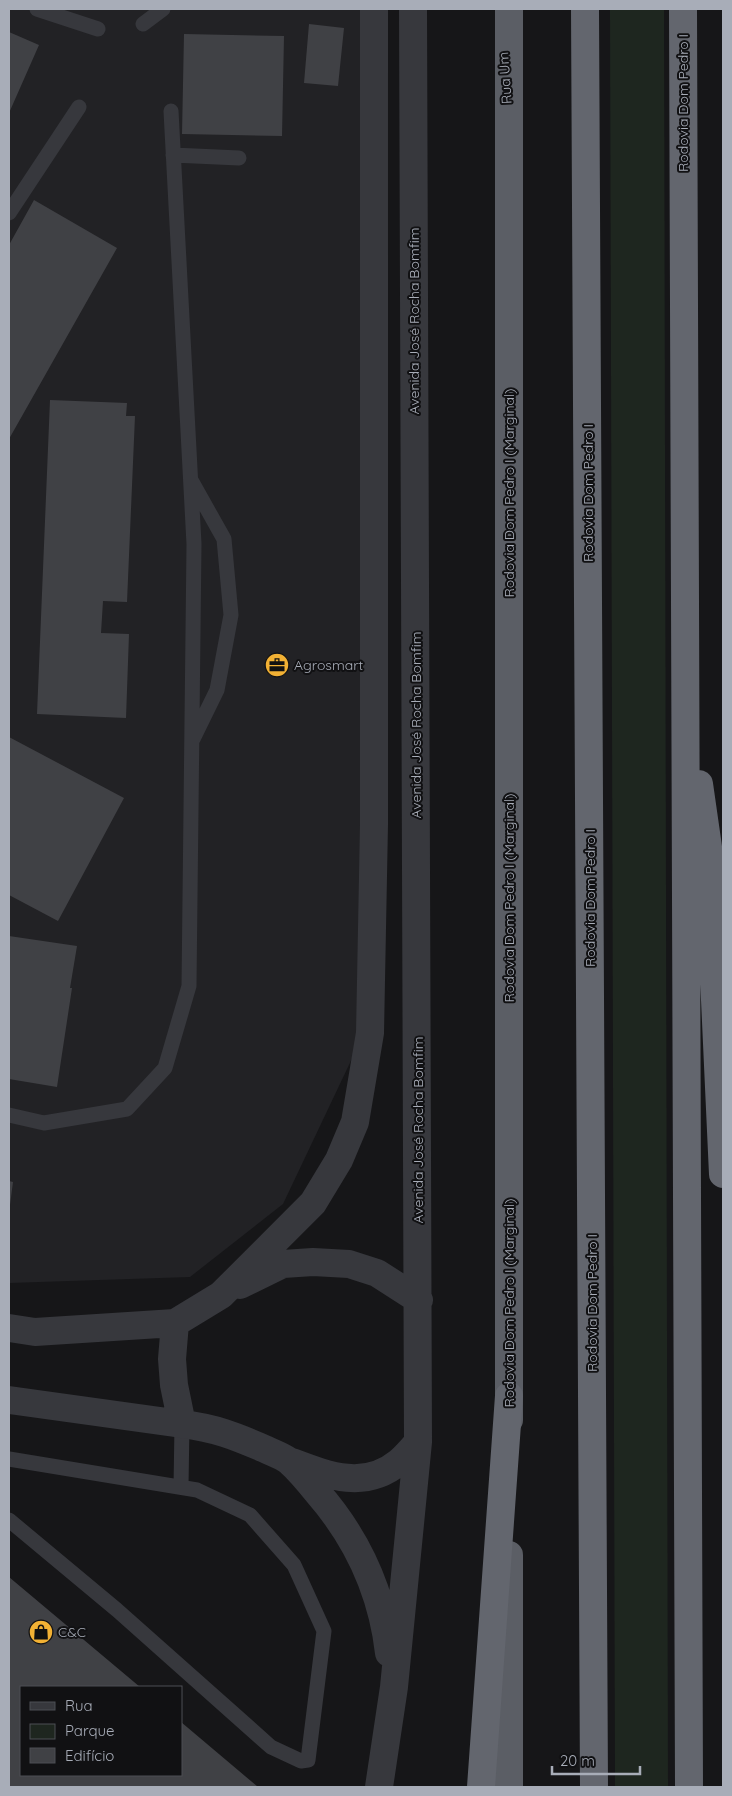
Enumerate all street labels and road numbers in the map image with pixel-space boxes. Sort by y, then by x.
street label: Rodovia Dom Pedro I [674,34,692,172]
street label: Rua Um [494,51,516,105]
street label: Avenida José Rocha Bomfim [405,228,423,414]
street label: Rodovia Dom Pedro I (Marginal) [500,388,518,598]
street label: Rodovia Dom Pedro I [579,424,597,562]
street label: Avenida José Rocha Bomfim [407,632,425,818]
street label: Rodovia Dom Pedro I (Marginal) [500,793,518,1003]
street label: Rodovia Dom Pedro I [581,829,599,967]
street label: Avenida José Rocha Bomfim [409,1037,427,1223]
street label: Rodovia Dom Pedro I (Marginal) [500,1198,518,1408]
street label: Rodovia Dom Pedro I [583,1234,601,1372]

